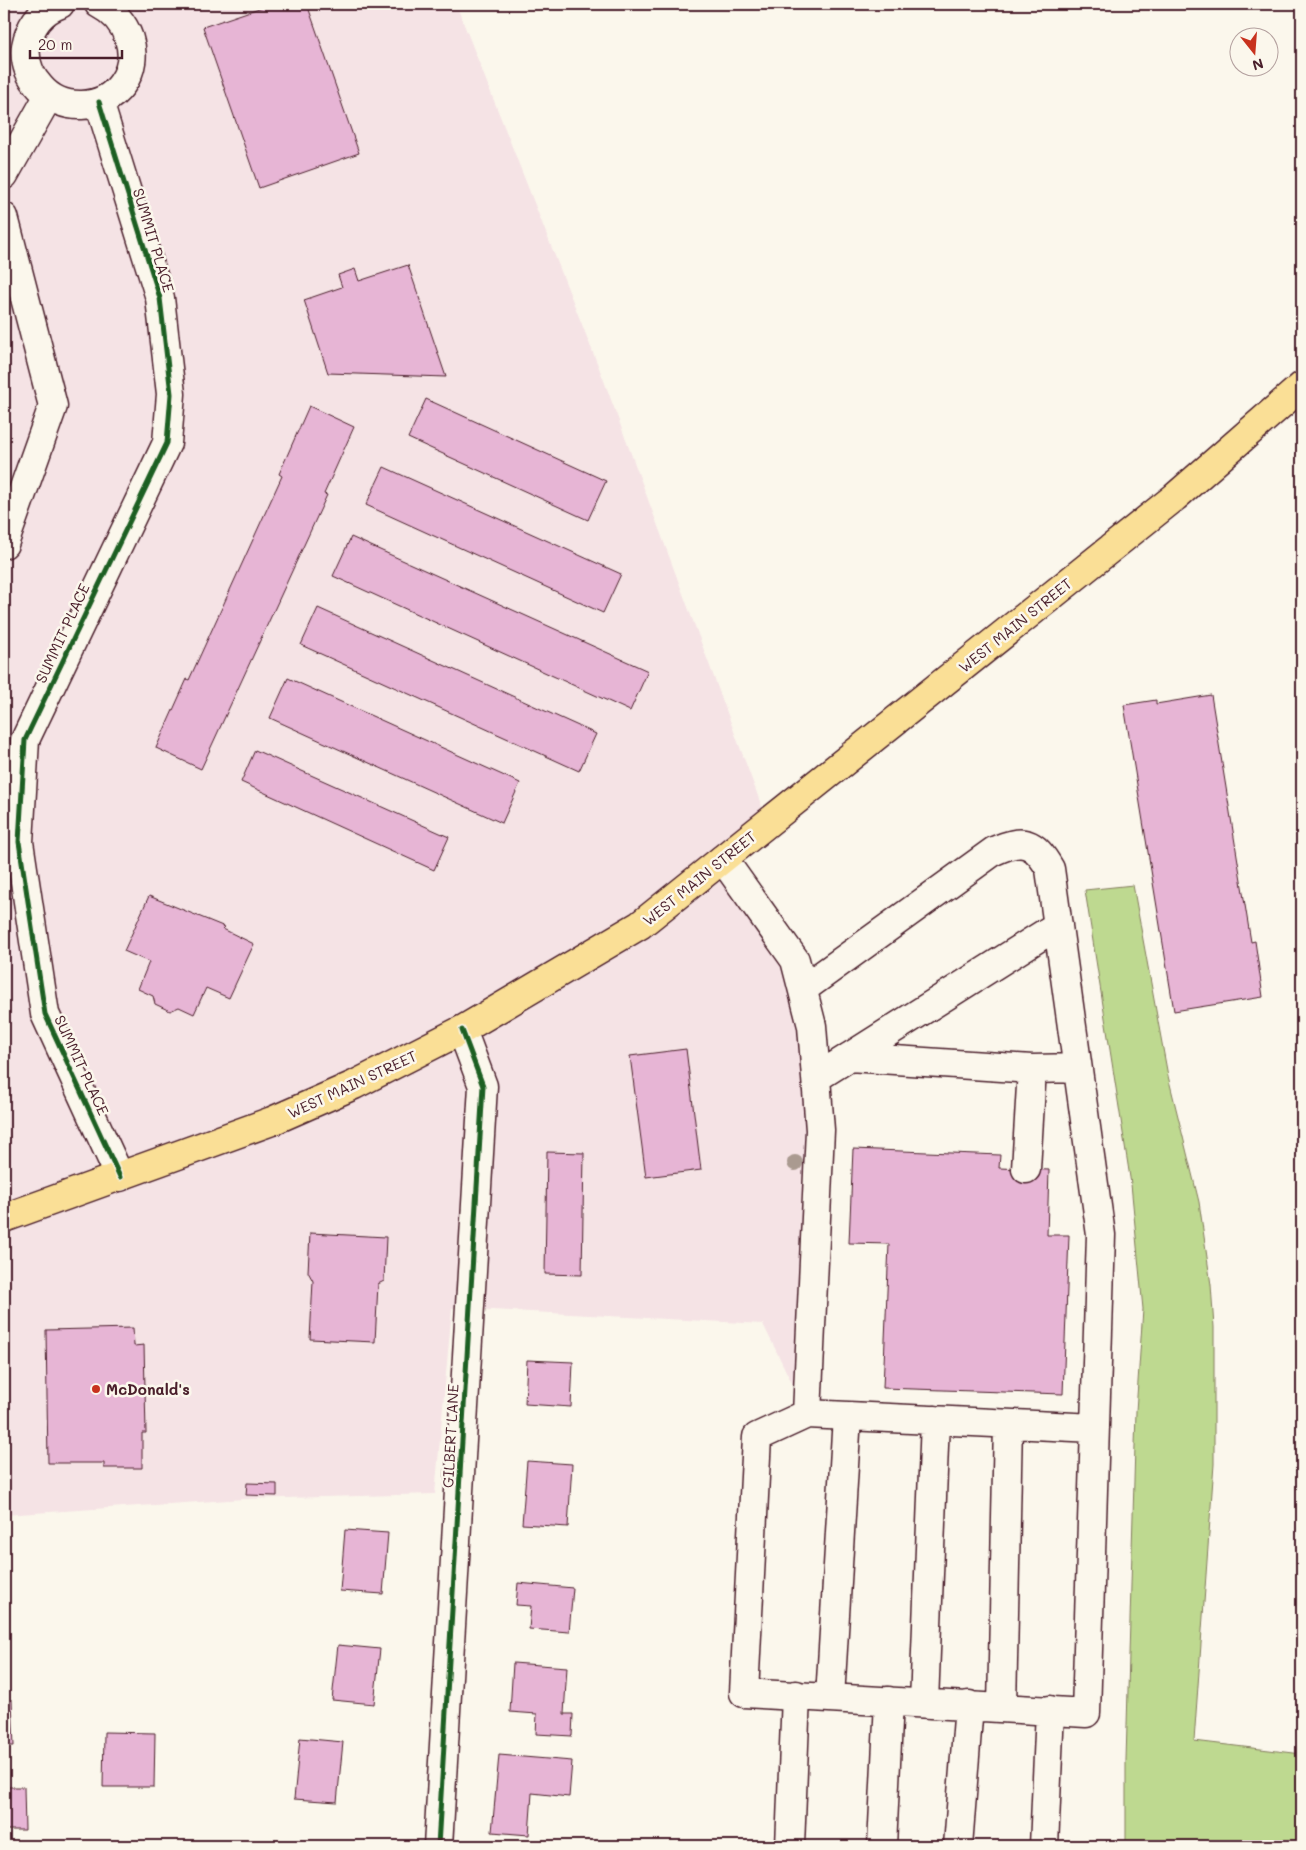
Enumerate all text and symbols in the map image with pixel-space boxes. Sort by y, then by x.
scale bar [30,28,122,60]
north arrow [1228,28,1278,78]
text: 20 m [38,34,72,54]
text: N [1250,54,1266,76]
street label: SUMMIT PLACE [129,185,179,295]
street label: WEST MAIN STREET [954,573,1076,677]
street label: SUMMIT PLACE [30,580,94,686]
street label: WEST MAIN STREET [638,826,760,930]
street label: SUMMIT PLACE [50,1012,114,1118]
street label: WEST MAIN STREET [284,1045,420,1123]
place label: McDonald's [106,1379,190,1399]
marker: McDonald's [90,1383,102,1395]
street label: GILBERT LANE [437,1383,463,1489]

